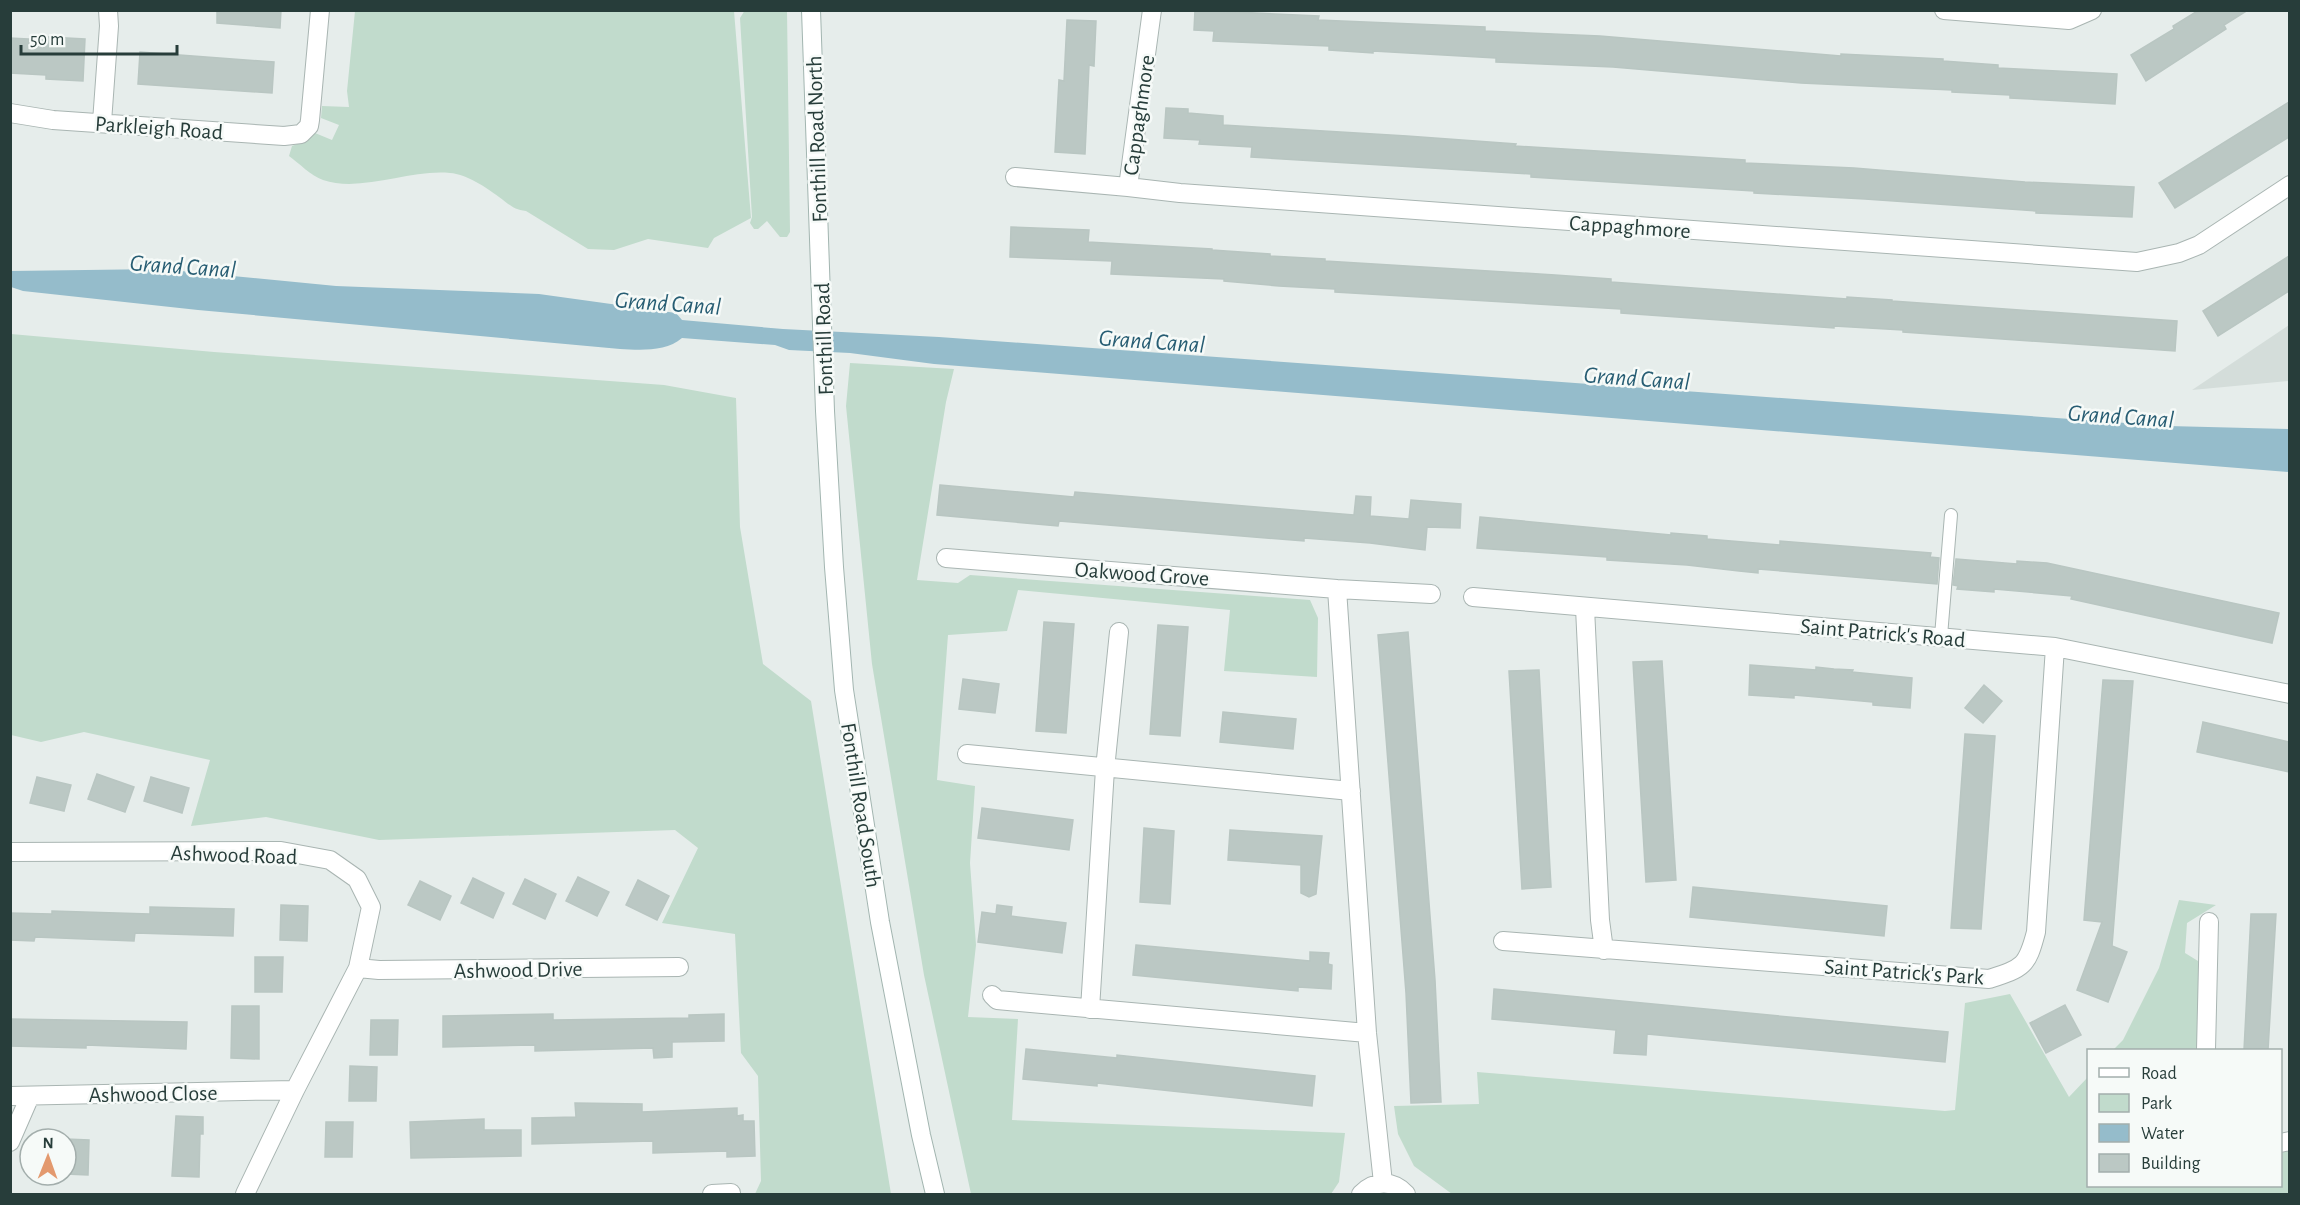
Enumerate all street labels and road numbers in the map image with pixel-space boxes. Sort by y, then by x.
street label: Cappaghmore [1120,53,1158,177]
street label: Fonthill Road North [803,55,831,223]
street label: Parkleigh Road [94,113,224,143]
street label: Cappaghmore [1569,212,1691,242]
street label: Fonthill Road [811,282,837,396]
street label: Oakwood Grove [1074,558,1210,590]
street label: Saint Patrick's Road [1799,615,1966,651]
street label: Fonthill Road South [837,721,885,889]
street label: Ashwood Road [170,842,298,868]
street label: Saint Patrick's Park [1823,955,1984,989]
street label: Ashwood Drive [453,958,583,982]
street label: Ashwood Close [88,1082,218,1106]

